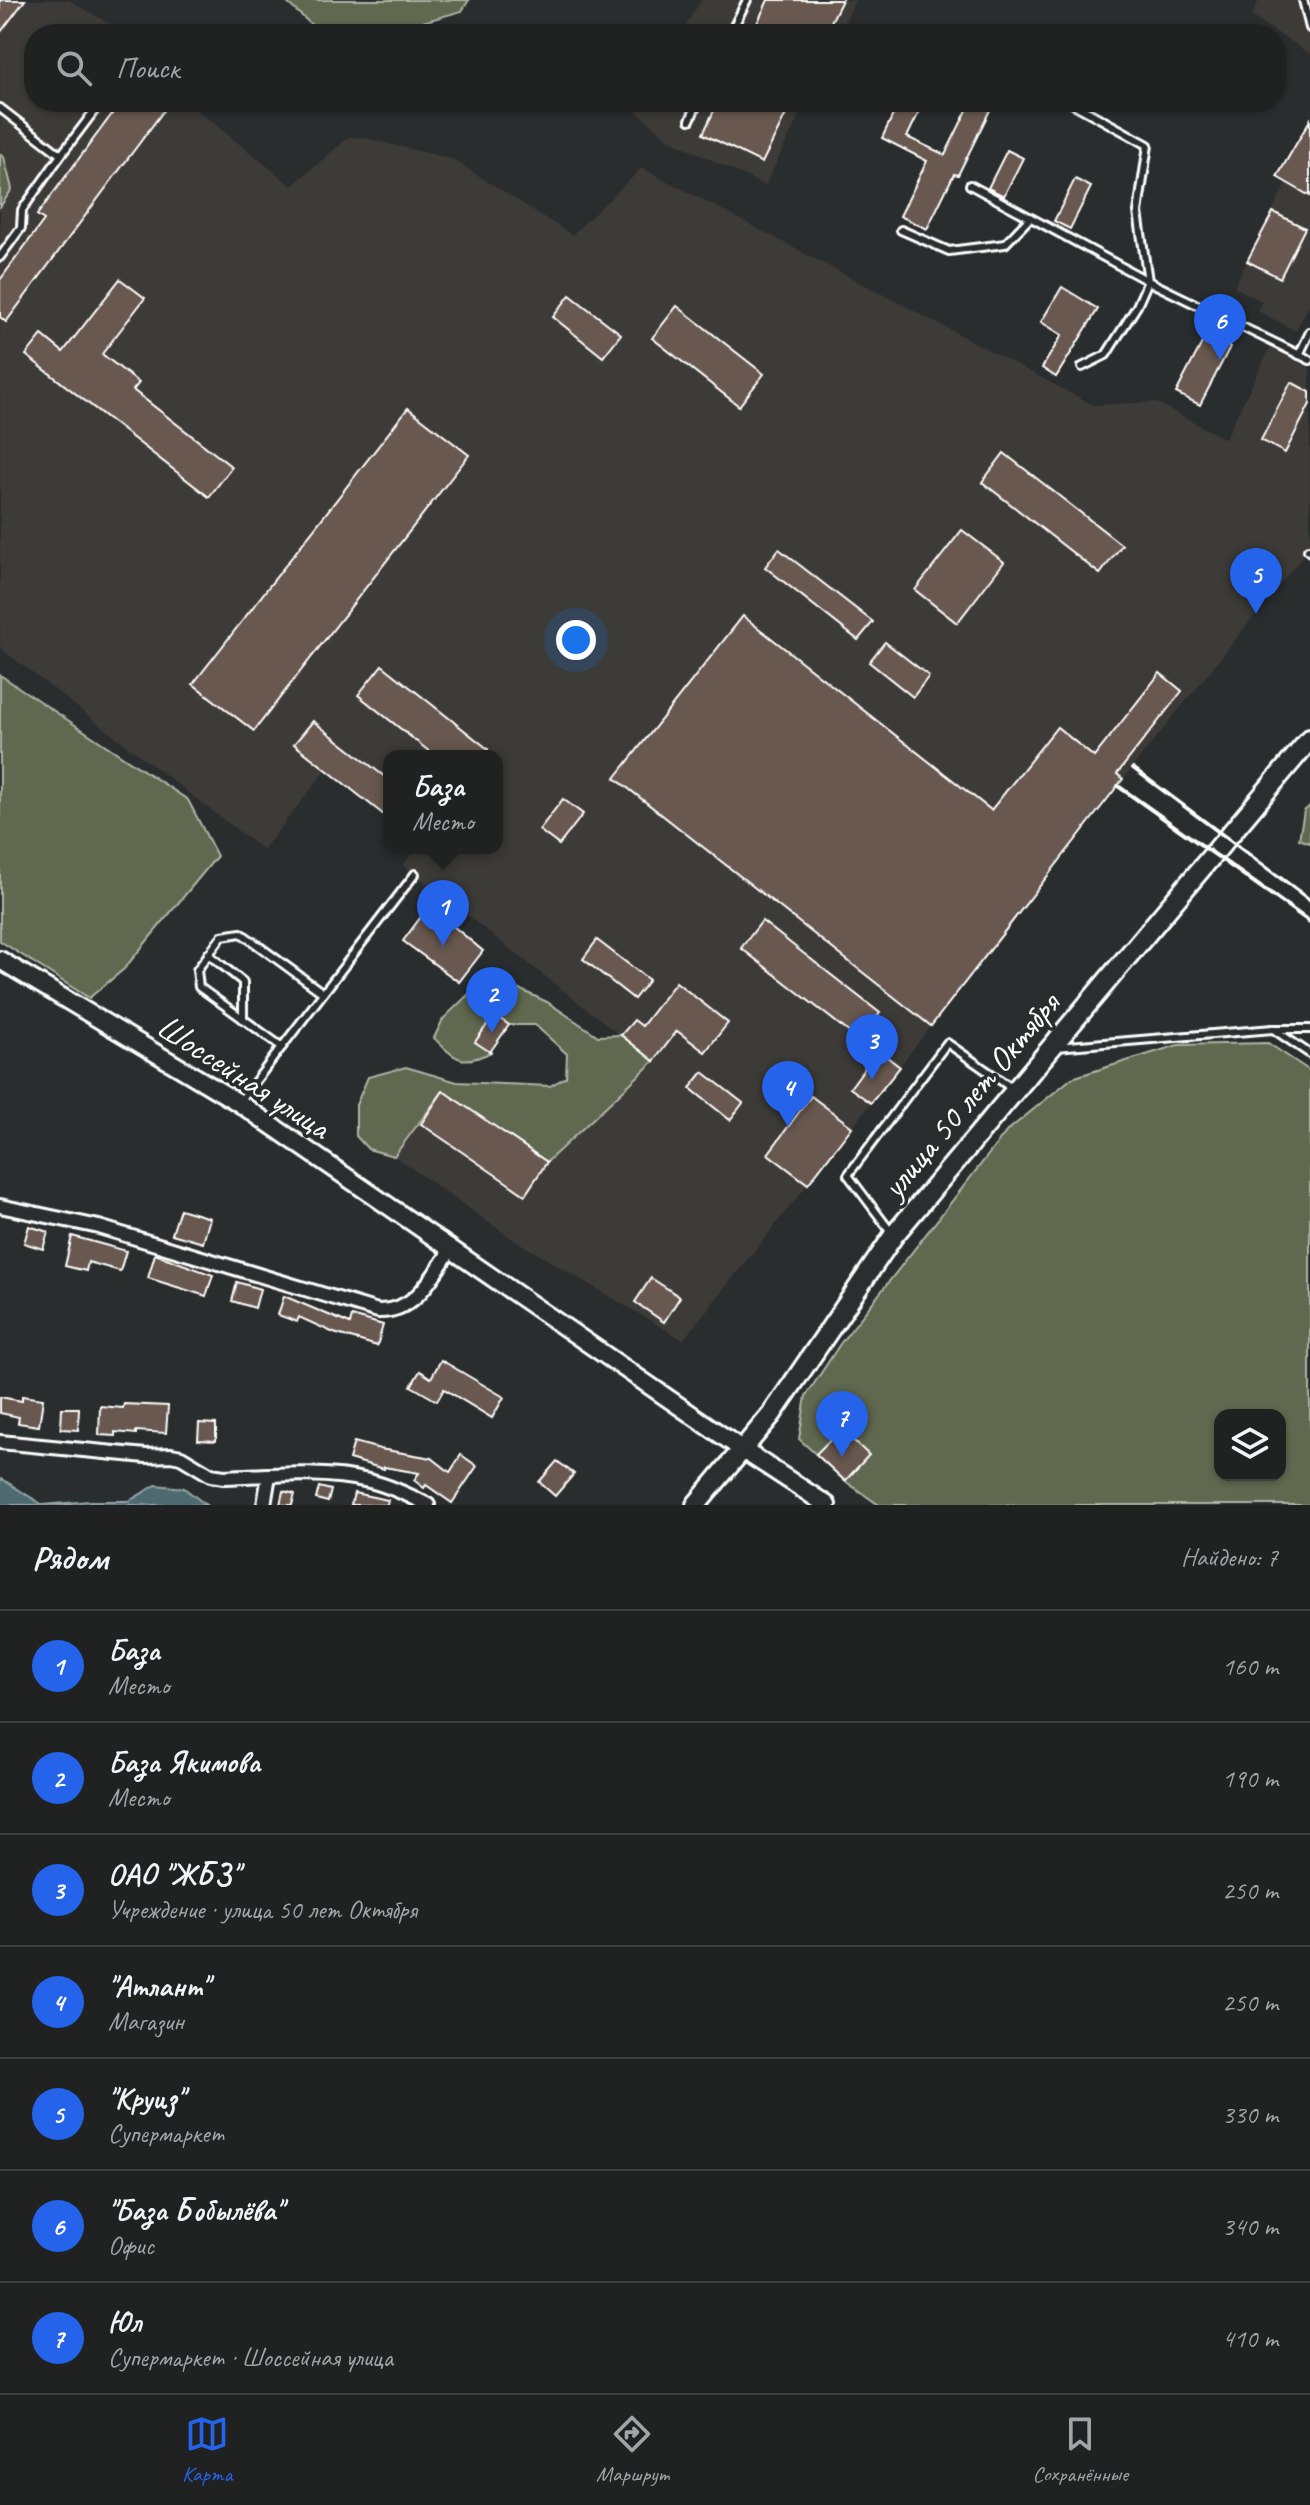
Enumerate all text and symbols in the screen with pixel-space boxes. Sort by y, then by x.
search box [24,24,1286,112]
icon: search [52,46,96,90]
text: Поиск [116,49,179,87]
pin: 6 [1194,294,1246,360]
pin: 5 [1230,548,1282,614]
your location [556,620,596,660]
popup [383,750,503,854]
text: База [412,767,464,805]
text: Место [412,805,474,838]
pin: 1 [417,880,469,946]
pin: 2 [466,967,518,1033]
street label: улица 50 лет Октября [871,982,1070,1208]
street label: Шоссейная улица [149,1004,340,1150]
pin: 3 [846,1014,898,1080]
pin: 4 [762,1061,814,1127]
pin: 7 [816,1391,868,1457]
map controls [1214,1409,1286,1481]
button: layers [1214,1409,1286,1481]
text: Рядом [32,1536,108,1579]
text: Найдено: 7 [1181,1541,1278,1574]
text: База [108,1631,160,1669]
text: 1 [52,1650,64,1683]
text: 160 m [1222,1650,1278,1683]
text: Место [108,1669,170,1702]
text: База Якимова [108,1743,260,1781]
text: 2 [52,1762,64,1795]
text: 190 m [1222,1762,1278,1795]
text: Место [108,1781,170,1814]
text: ОАО "ЖБЗ" [108,1855,239,1893]
text: 3 [52,1874,64,1907]
text: 250 m [1222,1874,1278,1907]
text: Учреждение · улица 50 лет Октября [108,1893,417,1926]
text: "Атлант" [108,1967,208,2005]
text: 4 [52,1986,64,2019]
text: 250 m [1222,1986,1278,2019]
text: Магазин [108,2005,184,2038]
text: "Круиз" [108,2079,184,2117]
text: 5 [52,2098,64,2131]
text: 330 m [1222,2098,1278,2131]
text: Супермаркет [108,2117,224,2150]
text: "База Бобылёва" [108,2191,282,2229]
text: 6 [52,2210,64,2243]
text: 340 m [1222,2210,1278,2243]
text: Офис [108,2229,154,2262]
text: Юл [108,2303,141,2341]
text: 7 [52,2322,64,2355]
text: 410 m [1222,2322,1278,2355]
text: Супермаркет · Шоссейная улица [108,2341,393,2374]
tab: Карта [182,2412,232,2488]
tab: Маршрут [596,2412,669,2488]
tab: Сохранённые [1033,2412,1128,2488]

